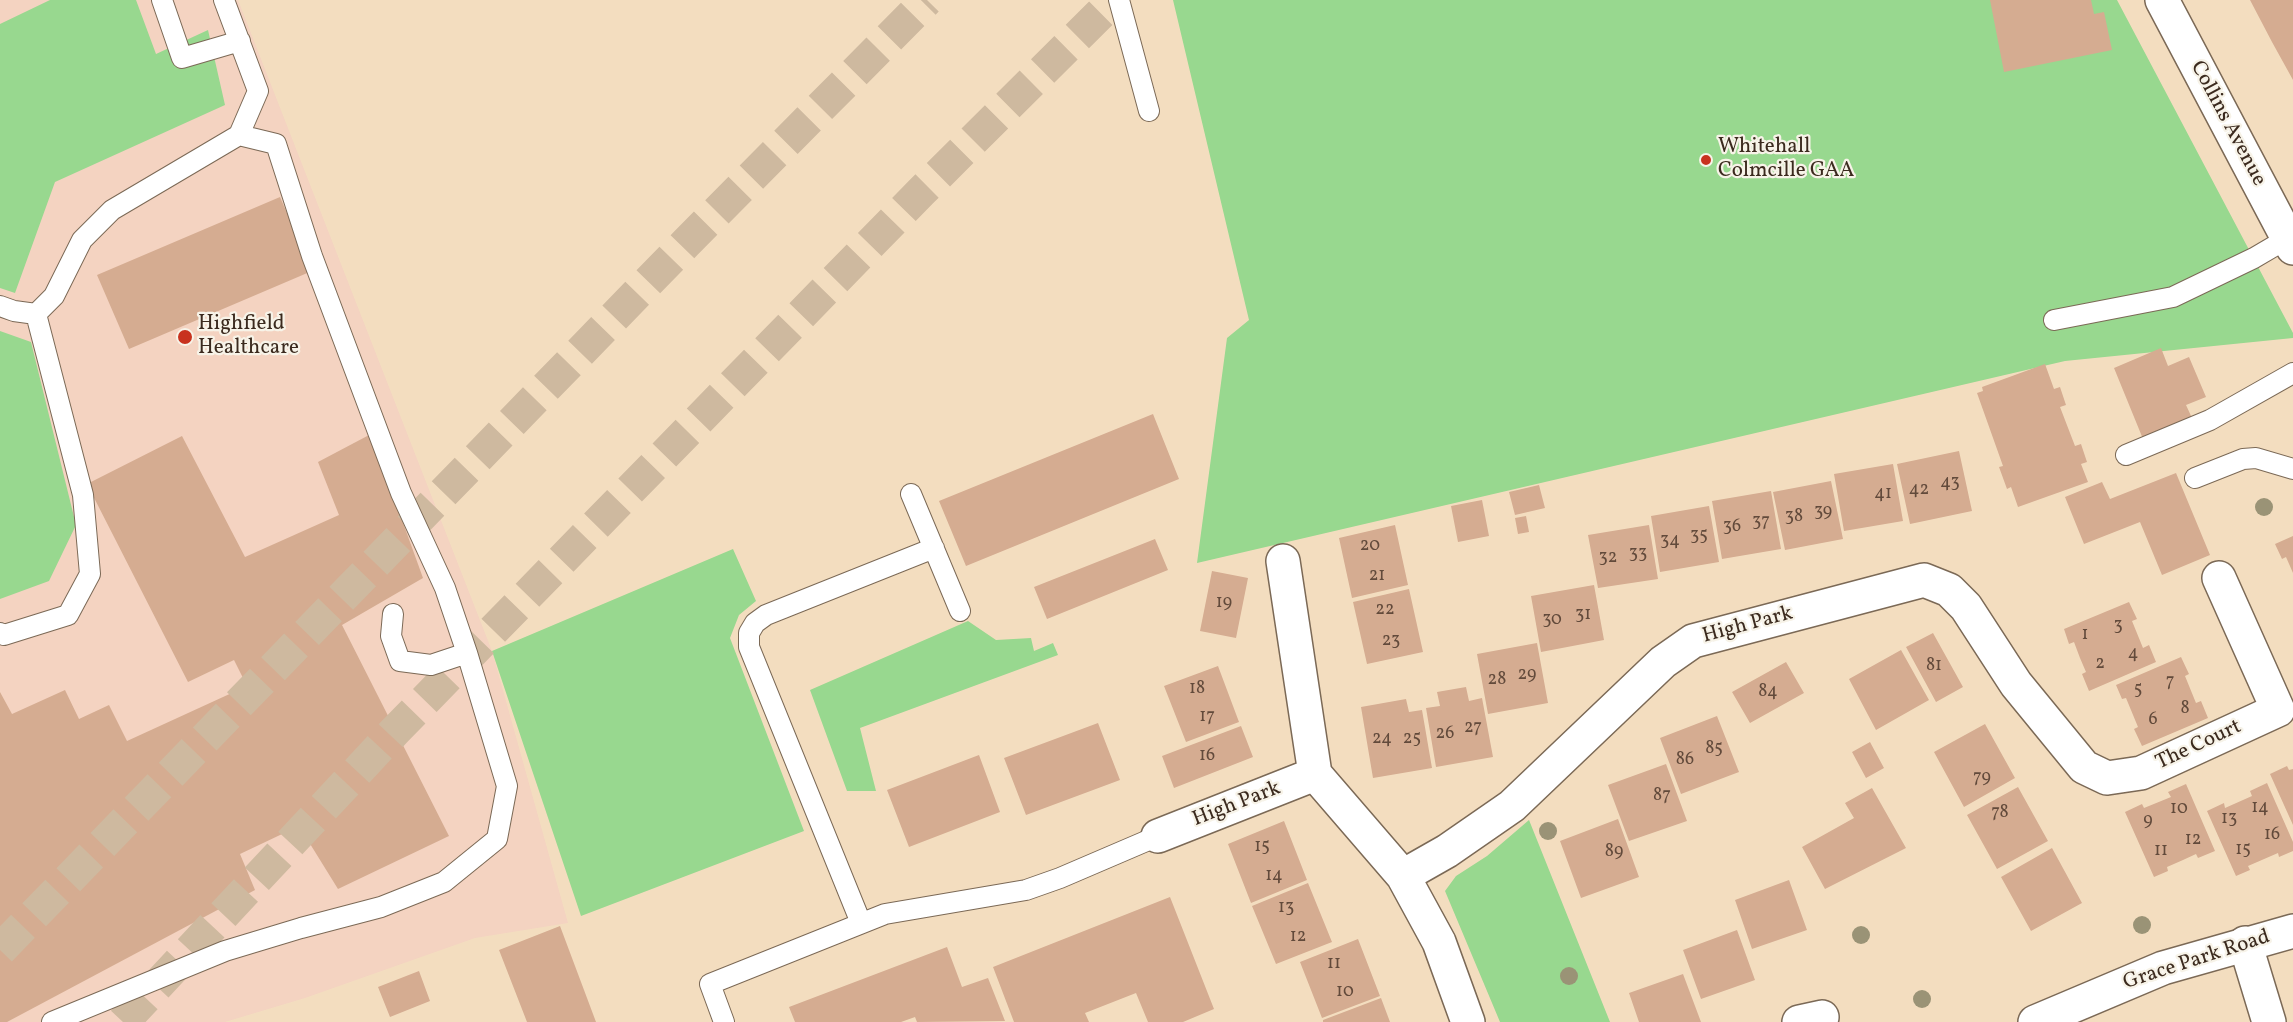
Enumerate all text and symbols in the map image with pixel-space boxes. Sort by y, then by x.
street label: Collins Avenue [2183,57,2271,191]
place label: Whitehall Colmcille GAA [1718,135,1854,185]
marker: Whitehall Colmcille GAA [1699,153,1713,167]
place label: Highfield Healthcare [198,312,299,362]
marker: Highfield Healthcare [176,328,194,346]
house number: 43 [1940,473,1960,495]
house number: 42 [1909,480,1929,502]
house number: 41 [1874,484,1892,506]
house number: 39 [1814,502,1832,524]
house number: 38 [1785,507,1803,529]
house number: 37 [1752,512,1770,534]
house number: 36 [1723,517,1741,539]
house number: 35 [1690,526,1708,548]
house number: 34 [1660,531,1680,553]
house number: 20 [1360,536,1380,558]
house number: 33 [1629,544,1647,566]
house number: 32 [1599,548,1617,570]
house number: 21 [1369,566,1385,588]
house number: 19 [1216,593,1232,615]
house number: 22 [1375,600,1395,622]
street label: High Park [1700,602,1796,650]
house number: 31 [1575,605,1591,627]
house number: 30 [1542,610,1562,632]
house number: 3 [2113,616,2123,638]
house number: 1 [2082,625,2088,647]
house number: 23 [1382,631,1400,653]
house number: 4 [2128,644,2138,666]
house number: 2 [2095,654,2105,676]
house number: 81 [1926,656,1942,678]
house number: 29 [1518,665,1536,687]
house number: 28 [1488,670,1506,692]
house number: 7 [2166,672,2174,694]
house number: 18 [1189,679,1205,701]
house number: 5 [2134,680,2142,702]
house number: 84 [1758,682,1778,704]
house number: 8 [2180,699,2190,721]
house number: 17 [1199,707,1215,729]
house number: 6 [2148,710,2158,732]
street label: The Court [2152,715,2246,777]
house number: 27 [1464,718,1482,740]
house number: 26 [1436,724,1454,746]
house number: 24 [1372,729,1392,751]
house number: 25 [1403,729,1421,751]
house number: 85 [1705,739,1723,761]
house number: 16 [1199,746,1215,768]
house number: 86 [1676,750,1694,772]
house number: 79 [1973,768,1991,790]
street label: High Park [1189,777,1285,833]
house number: 87 [1653,786,1671,808]
house number: 14 [2251,798,2269,820]
house number: 10 [2170,799,2188,821]
house number: 78 [1991,803,2009,825]
house number: 13 [2221,809,2237,831]
house number: 9 [2143,811,2153,833]
house number: 16 [2264,825,2280,847]
house number: 12 [2185,830,2201,852]
house number: 15 [1254,837,1270,859]
house number: 15 [2235,840,2251,862]
house number: 11 [2154,841,2168,863]
house number: 89 [1605,842,1623,864]
house number: 14 [1265,866,1283,888]
house number: 13 [1278,898,1294,920]
street label: Grace Park Road [2121,925,2273,997]
house number: 12 [1290,927,1306,949]
house number: 11 [1327,954,1341,976]
house number: 10 [1336,982,1354,1004]

